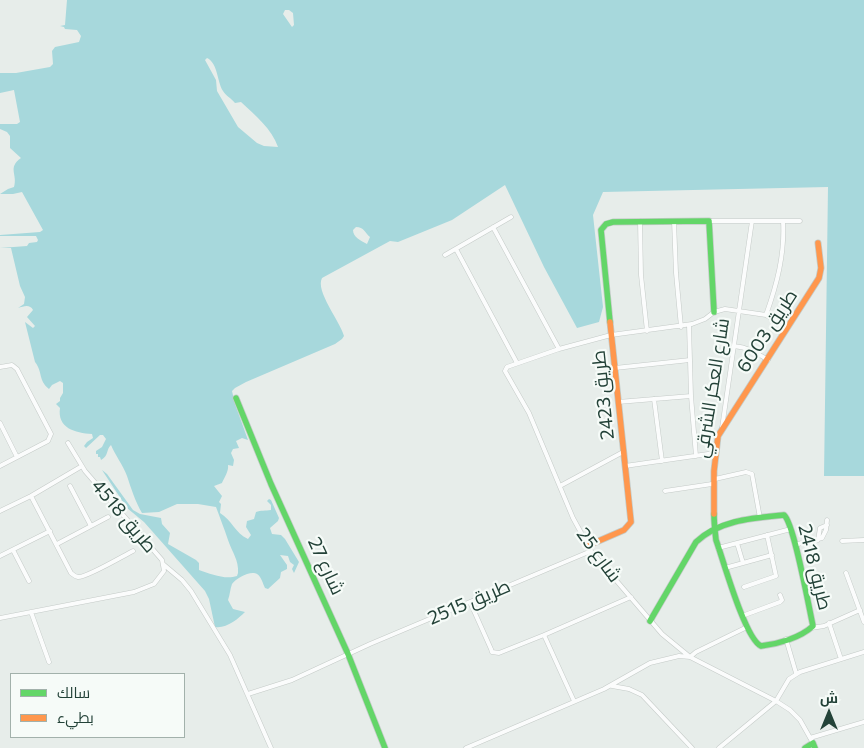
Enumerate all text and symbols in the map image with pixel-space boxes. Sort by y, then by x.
street label: طريق 6003 [732,285,802,377]
street label: شارع العكر الشرقي [690,316,734,460]
street label: طريق 2423 [587,349,619,441]
street label: طريق 4518 [87,475,161,557]
street label: طريق 2418 [793,522,837,612]
street label: شارع 25 [572,523,626,587]
street label: شارع 27 [303,534,349,598]
street label: طريق 2515 [424,574,514,630]
legend [10,673,185,738]
text: سالك [57,683,90,701]
north arrow [804,688,854,738]
text: ش [820,689,838,706]
text: بطيء [57,708,94,726]

